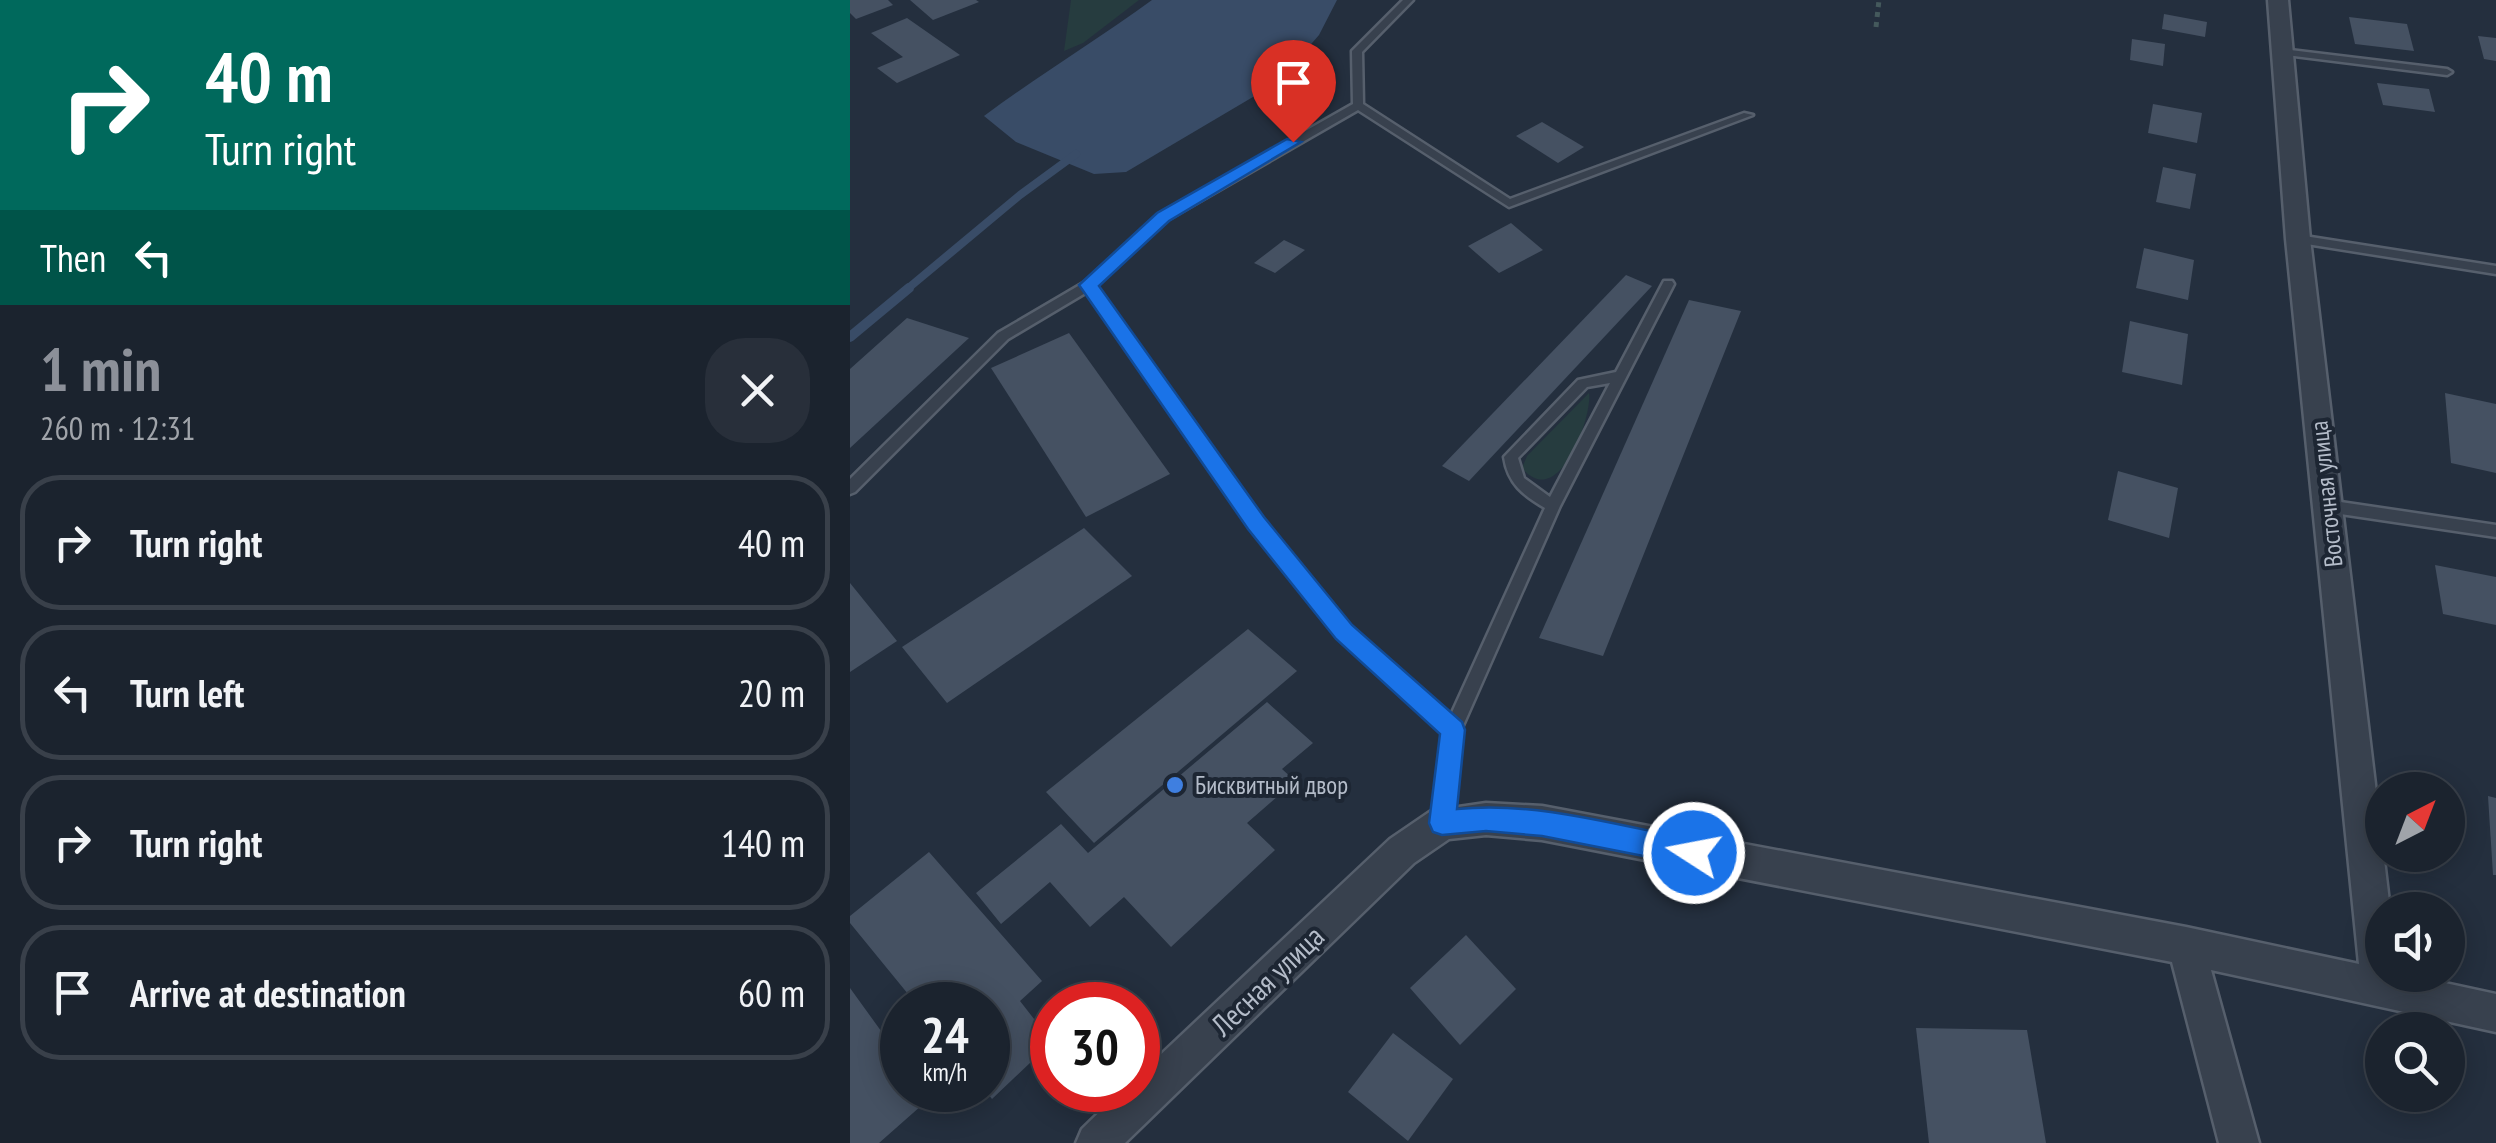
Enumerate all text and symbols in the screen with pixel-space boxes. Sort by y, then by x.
text: 40 m [205,31,333,121]
icon: right [40,40,170,170]
pin [1251,40,1336,143]
icon: arrive [1266,55,1321,110]
text: Turn right [205,119,356,177]
icon: left [126,230,181,285]
text: Then [40,233,106,282]
text: 1 min [40,330,161,408]
button: close [705,338,810,443]
text: 260 m · 12:31 [40,407,195,449]
street label: Восточная улица [2302,419,2350,569]
icon: right [45,515,100,570]
text: Turn right [130,518,262,567]
text: 40 m [738,518,805,567]
icon: left [45,665,100,720]
text: Turn left [130,668,244,717]
text: 20 m [738,668,805,717]
place label: Бисквитный двор [1195,769,1348,801]
north arrow [2365,772,2465,872]
map controls [2365,772,2465,1112]
marker: Бисквитный двор [1164,774,1186,796]
position arrow [1642,801,1746,905]
icon: right [45,815,100,870]
text: Turn right [130,818,262,867]
text: 140 m [721,818,805,867]
button: sound [2365,892,2465,992]
street label: Лесная улица [1202,917,1332,1044]
icon: arrive [45,965,100,1020]
text: Arrive at destination [130,968,406,1017]
text: 60 m [738,968,805,1017]
speed limit sign: 30 [1030,982,1160,1112]
text: 24 [921,1002,969,1067]
button: search [2365,1012,2465,1112]
text: km/h [923,1056,967,1088]

